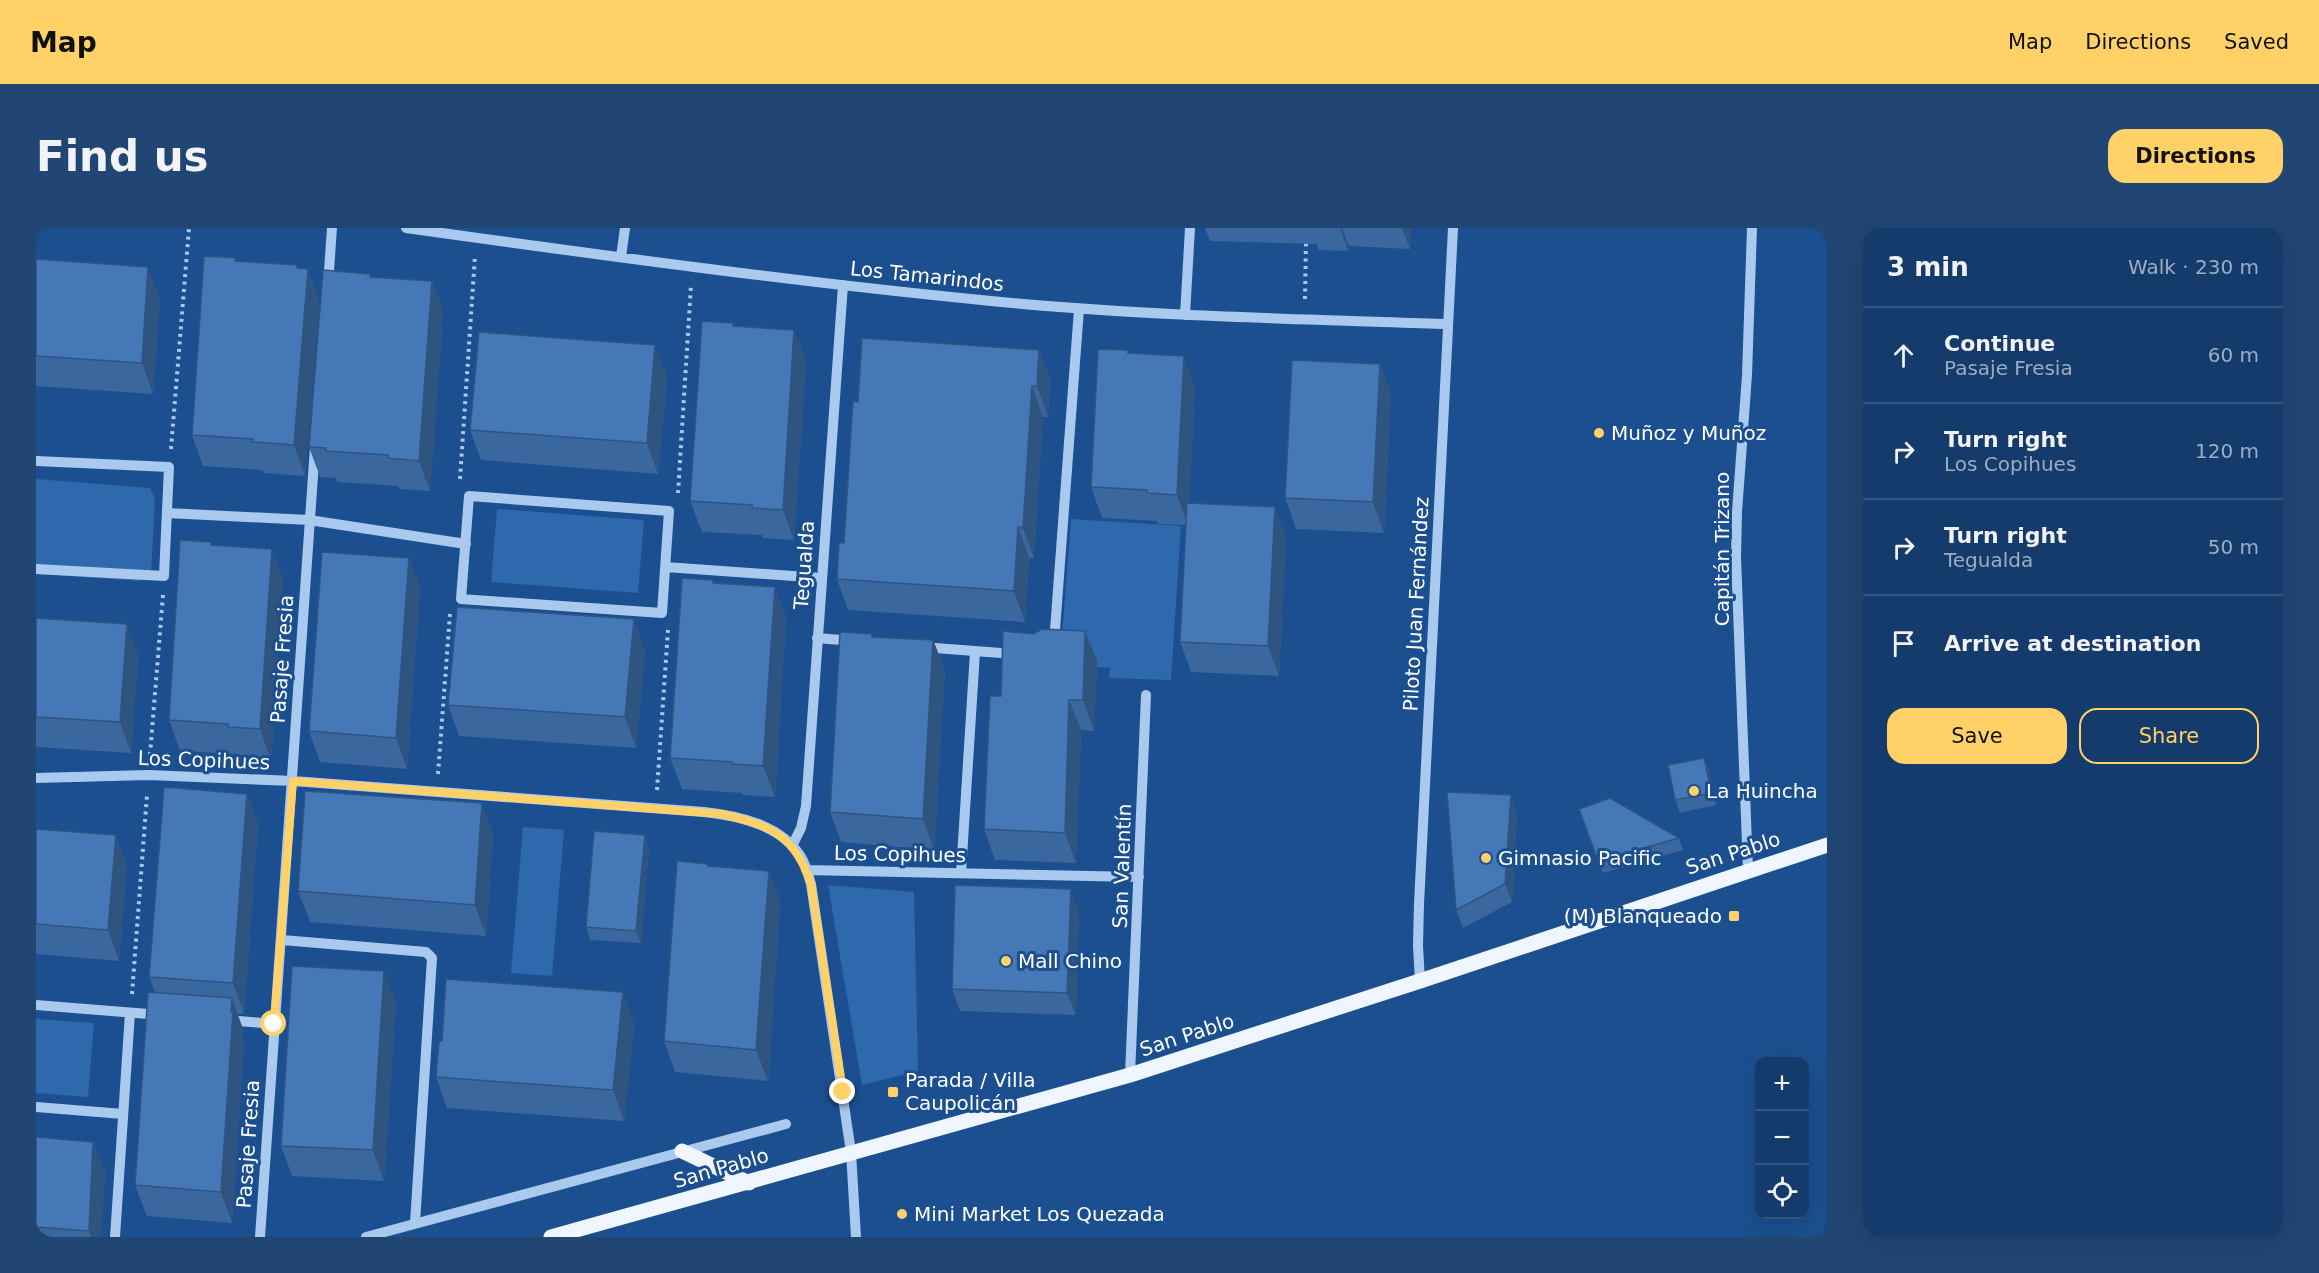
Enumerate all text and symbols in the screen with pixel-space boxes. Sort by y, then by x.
text: Map [30,26,97,59]
text: Map [2008,30,2052,54]
text: Directions [2085,30,2191,54]
text: Saved [2224,30,2289,54]
button: Directions [2108,129,2283,183]
text: Find us [36,132,209,181]
text: 3 min [1887,252,1969,282]
text: Walk · 230 m [2128,255,2259,279]
street label: Los Tamarindos [849,256,1005,296]
text: Continue [1944,331,2055,356]
icon: ahead [1887,339,1920,372]
text: 60 m [2208,343,2259,367]
text: Pasaje Fresia [1944,356,2073,380]
place label: Muñoz y Muñoz [1611,421,1766,445]
marker: Muñoz y Muñoz [1592,426,1606,440]
text: Turn right [1944,427,2067,452]
icon: right [1887,435,1920,468]
text: 120 m [2195,439,2259,463]
text: Los Copihues [1944,452,2076,476]
street label: Capitán Trizano [1710,472,1734,626]
street label: Piloto Juan Fernández [1398,496,1434,712]
street label: Tegualda [789,520,819,611]
text: Turn right [1944,523,2067,548]
icon: right [1887,531,1920,564]
text: 50 m [2208,535,2259,559]
text: Tegualda [1944,548,2033,572]
street label: Pasaje Fresia [266,594,298,724]
icon: arrive [1887,627,1920,660]
text: Arrive at destination [1944,631,2201,656]
button: Save [1887,708,2067,764]
button: Share [2079,708,2259,764]
street label: Los Copihues [137,746,271,774]
place label: La Huincha [1706,779,1818,803]
marker: La Huincha [1687,784,1701,798]
street label: San Valentín [1108,803,1136,929]
street label: San Pablo [1683,826,1783,880]
street label: Los Copihues [834,841,966,867]
place label: Gimnasio Pacific [1498,846,1662,870]
marker: Gimnasio Pacific [1479,851,1493,865]
place label: (M) Blanqueado [1564,904,1722,928]
marker: (M) Blanqueado [1727,909,1741,923]
place label: Mall Chino [1018,949,1122,973]
marker: Mall Chino [999,954,1013,968]
street label: San Pablo [1137,1008,1237,1062]
route start [260,1010,286,1036]
map controls [1755,1057,1809,1219]
button: + [1755,1057,1809,1111]
place label: Parada / Villa Caupolicán [905,1068,1035,1115]
route end [829,1078,855,1104]
street label: Pasaje Fresia [232,1079,264,1209]
marker: Parada / Villa Caupolicán [886,1085,900,1099]
button: − [1755,1111,1809,1165]
street label: San Pablo [671,1143,771,1193]
button: locate [1755,1165,1809,1219]
place label: Mini Market Los Quezada [914,1202,1165,1226]
marker: Mini Market Los Quezada [895,1207,909,1221]

